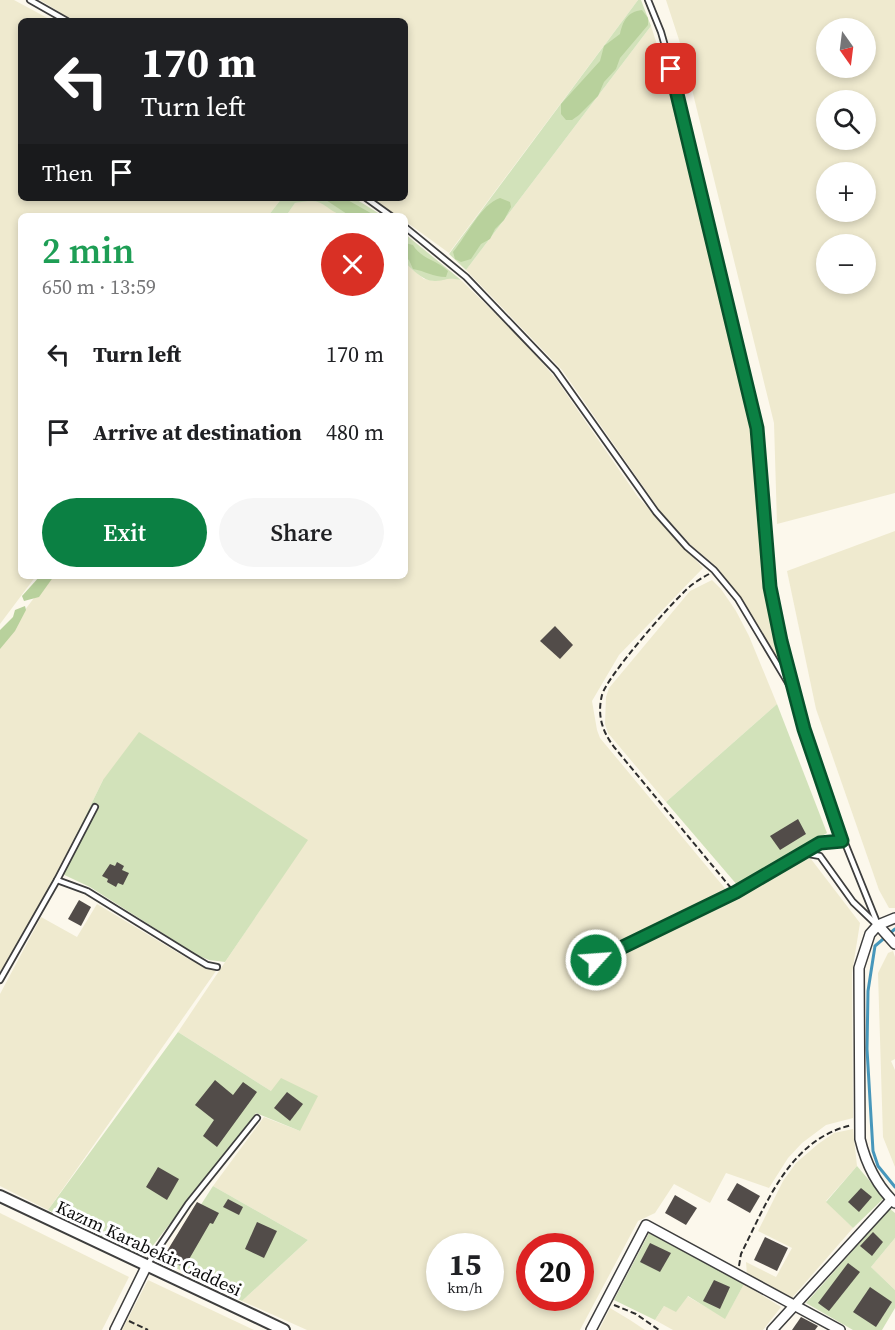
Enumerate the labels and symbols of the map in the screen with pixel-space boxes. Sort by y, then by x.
north arrow [816,18,876,78]
pin [645,43,696,94]
position arrow [564,928,628,992]
street label: Kazım Karabekir Caddesi [52,1194,246,1302]
speed limit sign: 20 [516,1233,594,1311]

